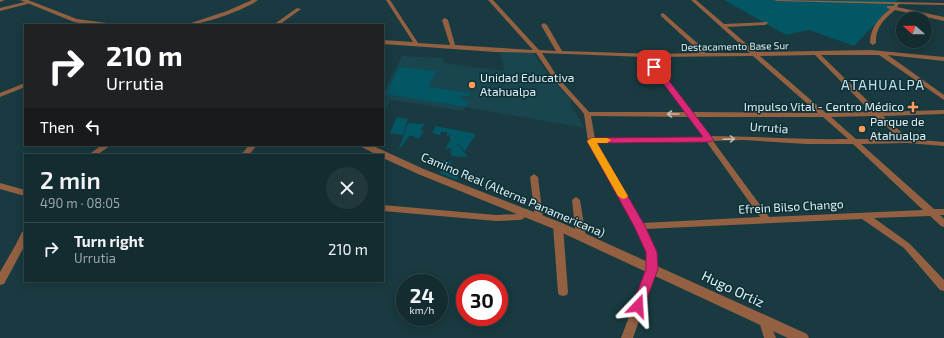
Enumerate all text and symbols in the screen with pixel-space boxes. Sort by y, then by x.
north arrow [896,12,932,48]
map controls [896,12,932,48]
text: 210 m [106,38,183,72]
street label: Destacamento Base Sur [681,39,789,53]
icon: right [40,40,92,92]
pin [637,50,671,84]
icon: arrive [643,56,665,78]
place label: Unidad Educativa Atahualpa [480,70,574,98]
text: Urrutia [106,72,164,94]
district label: ATAHUALPA [841,76,925,93]
marker: Unidad Educativa Atahualpa [467,80,477,90]
place label: Impulso Vital - Centro Médico [744,99,904,113]
marker: Impulso Vital - Centro Médico [907,101,919,113]
one-way arrow [667,110,680,118]
place label: Parque de Atahualpa [870,114,926,142]
icon: left [82,116,104,138]
text: Then [40,118,74,136]
street label: Urrutia [749,119,789,135]
marker: Parque de Atahualpa [857,124,867,134]
one-way arrow [722,135,735,142]
street label: Camino Real (Alterna Panamericana) [419,149,607,239]
text: 2 min [40,165,101,194]
button: close [326,167,368,209]
text: 490 m · 08:05 [40,195,120,211]
street label: Efrein Bilso Chango [738,196,844,216]
text: Turn right [74,232,144,250]
icon: right [40,238,62,260]
text: 210 m [328,240,368,258]
text: Urrutia [74,250,116,266]
street label: Hugo Ortiz [699,267,767,310]
speed limit sign: 30 [456,274,508,326]
text: 24 [410,283,434,307]
position arrow [617,285,659,327]
text: km/h [410,304,434,316]

